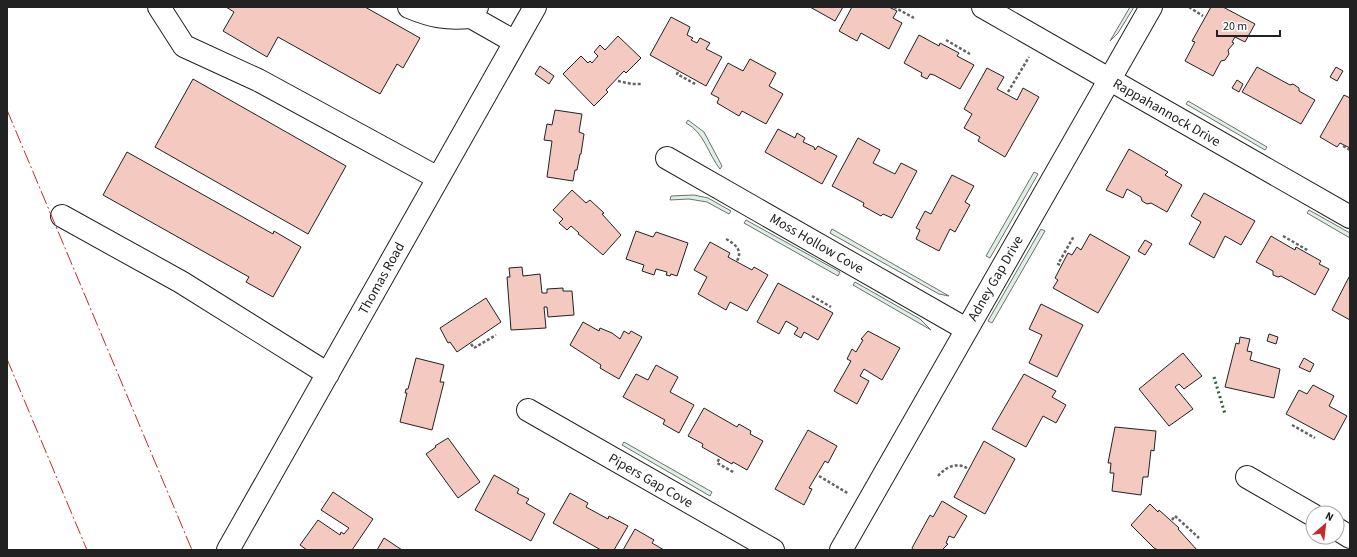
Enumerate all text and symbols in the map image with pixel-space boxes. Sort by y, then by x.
scale bar [1217,12,1280,38]
text: 20 m [1223,18,1247,35]
street label: Rappahannock Drive [1109,74,1224,152]
street label: Moss Hollow Cove [766,209,867,279]
street label: Adney Gap Drive [963,232,1029,325]
street label: Thomas Road [354,239,410,318]
street label: Pipers Gap Cove [604,449,697,513]
north arrow [1305,505,1345,545]
text: N [1323,508,1336,525]

